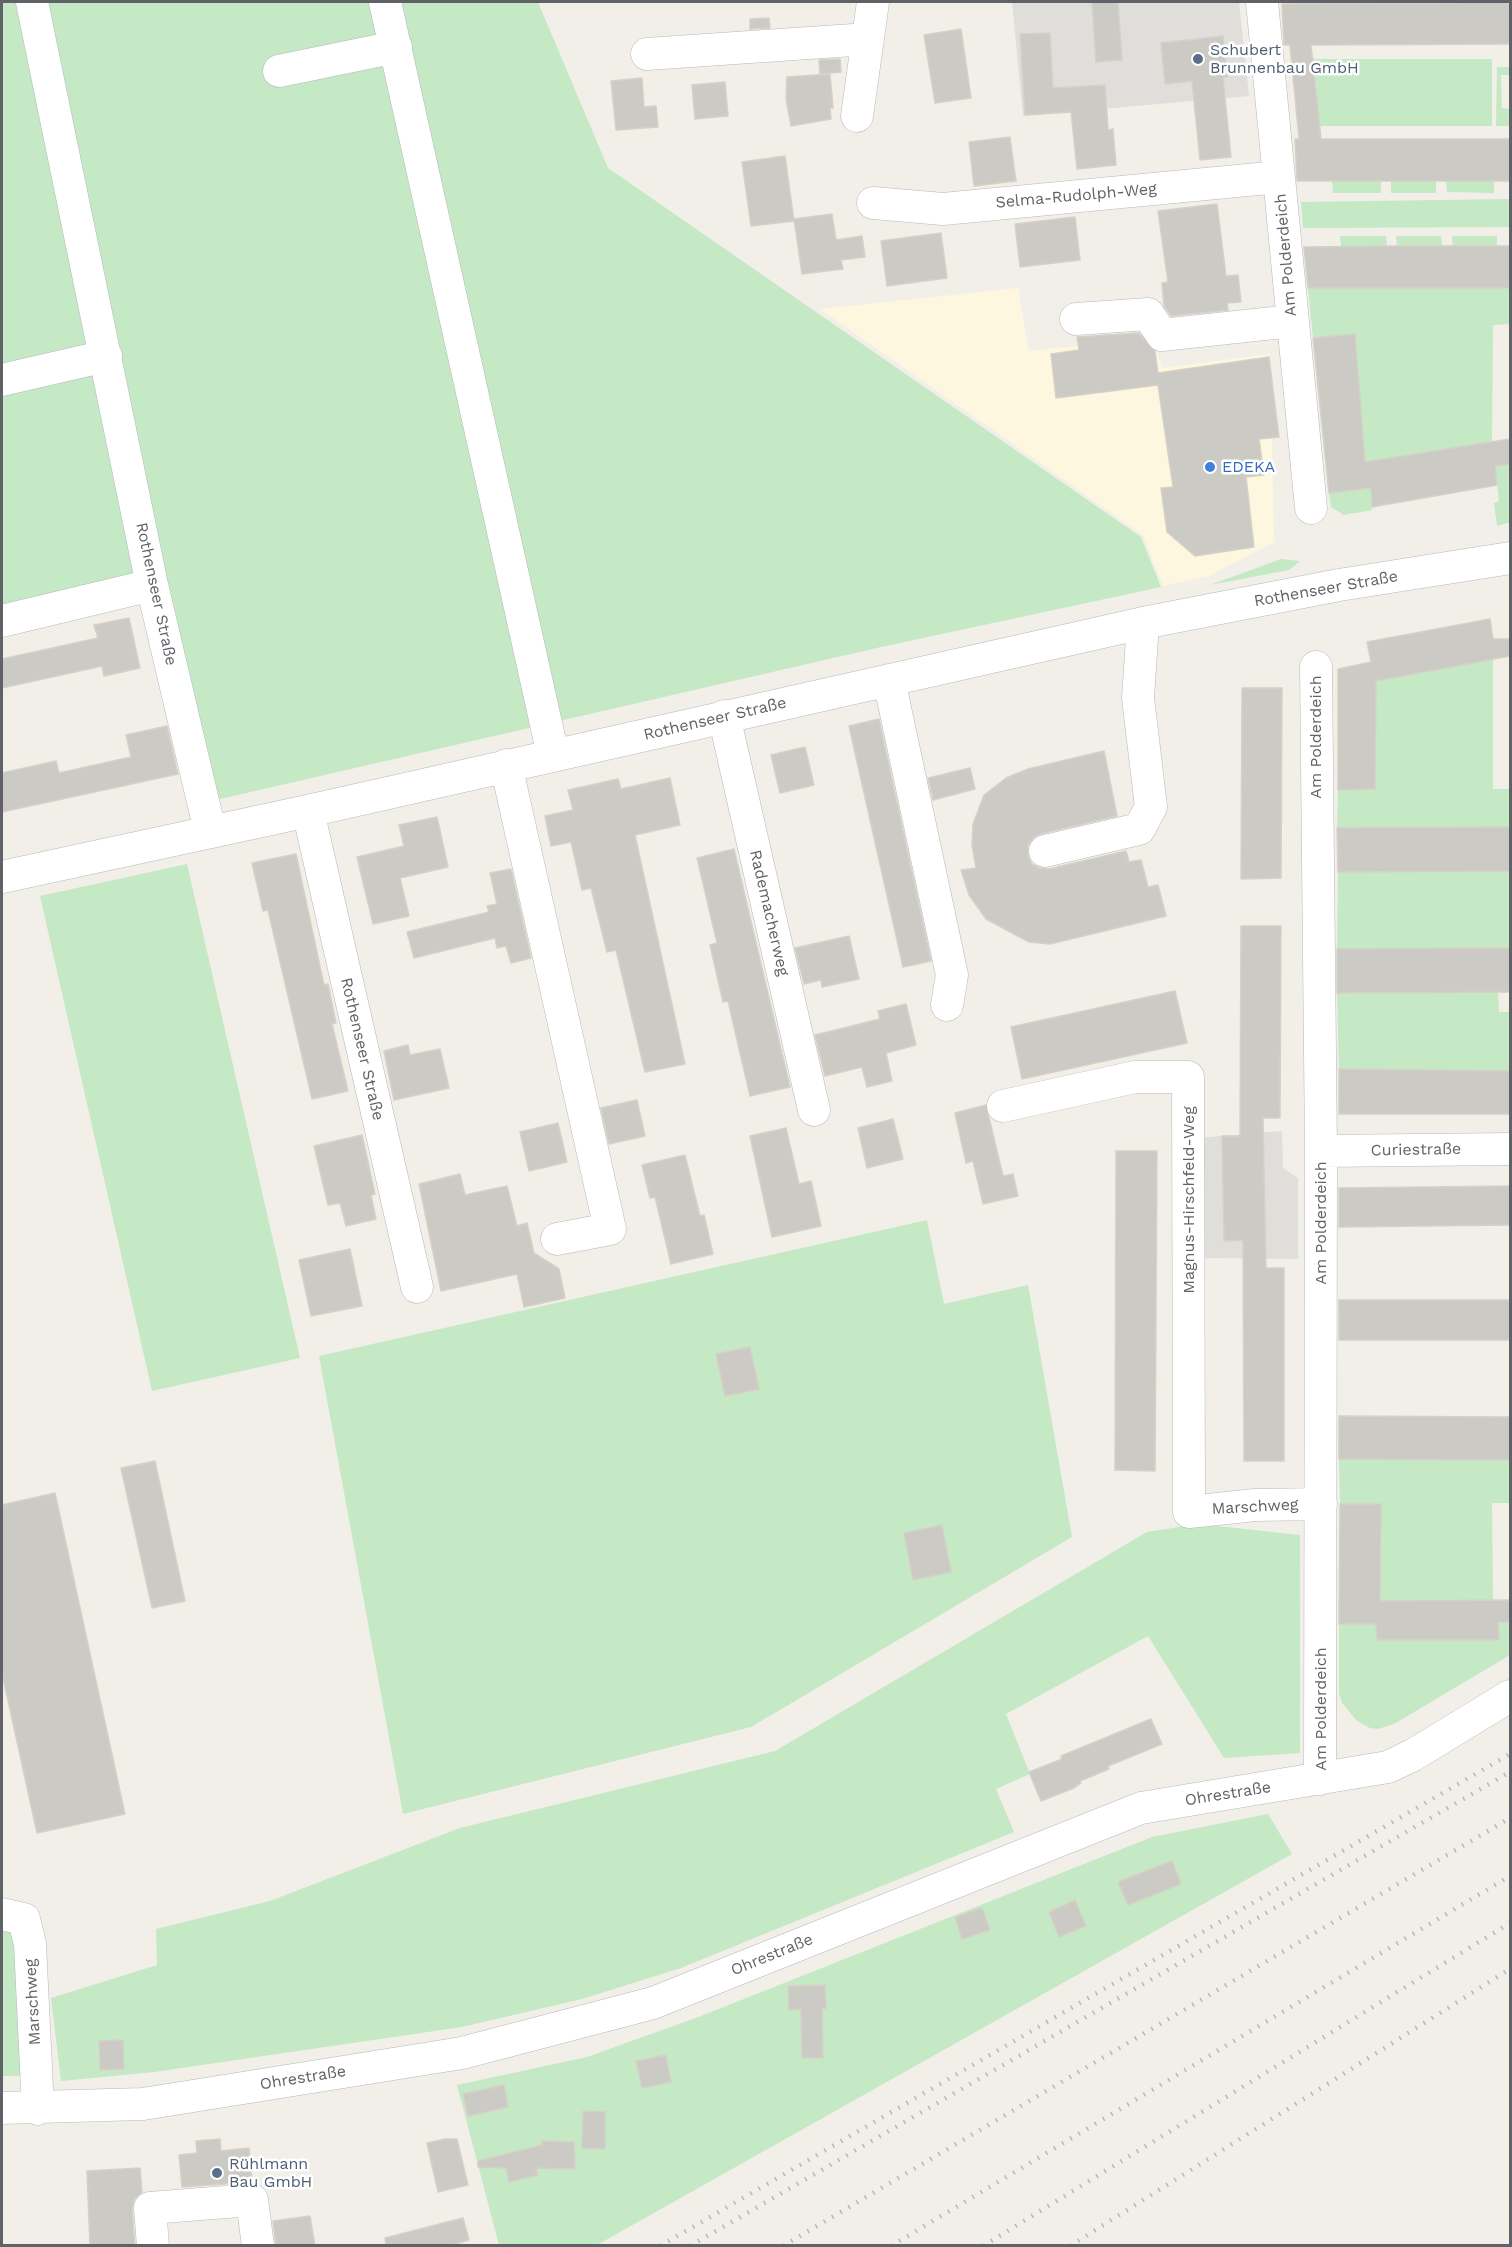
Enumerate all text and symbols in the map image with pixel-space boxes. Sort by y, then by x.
place label: Schubert Brunnenbau GmbH [1210,40,1359,78]
marker: Schubert Brunnenbau GmbH [1191,52,1205,66]
street label: Selma-Rudolph-Weg [995,179,1157,213]
street label: Am Polderdeich [1271,193,1301,317]
place label: EDEKA [1222,457,1275,477]
marker: EDEKA [1203,460,1217,474]
street label: Rothenseer Straße [131,521,181,667]
street label: Rothenseer Straße [1253,567,1399,611]
street label: Am Polderdeich [1306,675,1326,799]
street label: Rothenseer Straße [642,693,788,745]
street label: Rademacherweg [745,848,793,978]
street label: Rothenseer Straße [336,976,388,1122]
street label: Magnus-Hirschfeld-Weg [1179,1106,1199,1294]
street label: Curiestraße [1371,1140,1461,1160]
street label: Am Polderdeich [1311,1161,1331,1285]
street label: Marschweg [1211,1495,1299,1519]
street label: Am Polderdeich [1311,1647,1331,1771]
street label: Ohrestraße [1184,1778,1272,1810]
street label: Ohrestraße [728,1930,816,1980]
street label: Marschweg [21,1958,45,2046]
street label: Ohrestraße [259,2062,347,2094]
place label: Rühlmann Bau GmbH [229,2154,312,2192]
marker: Rühlmann Bau GmbH [210,2166,224,2180]

